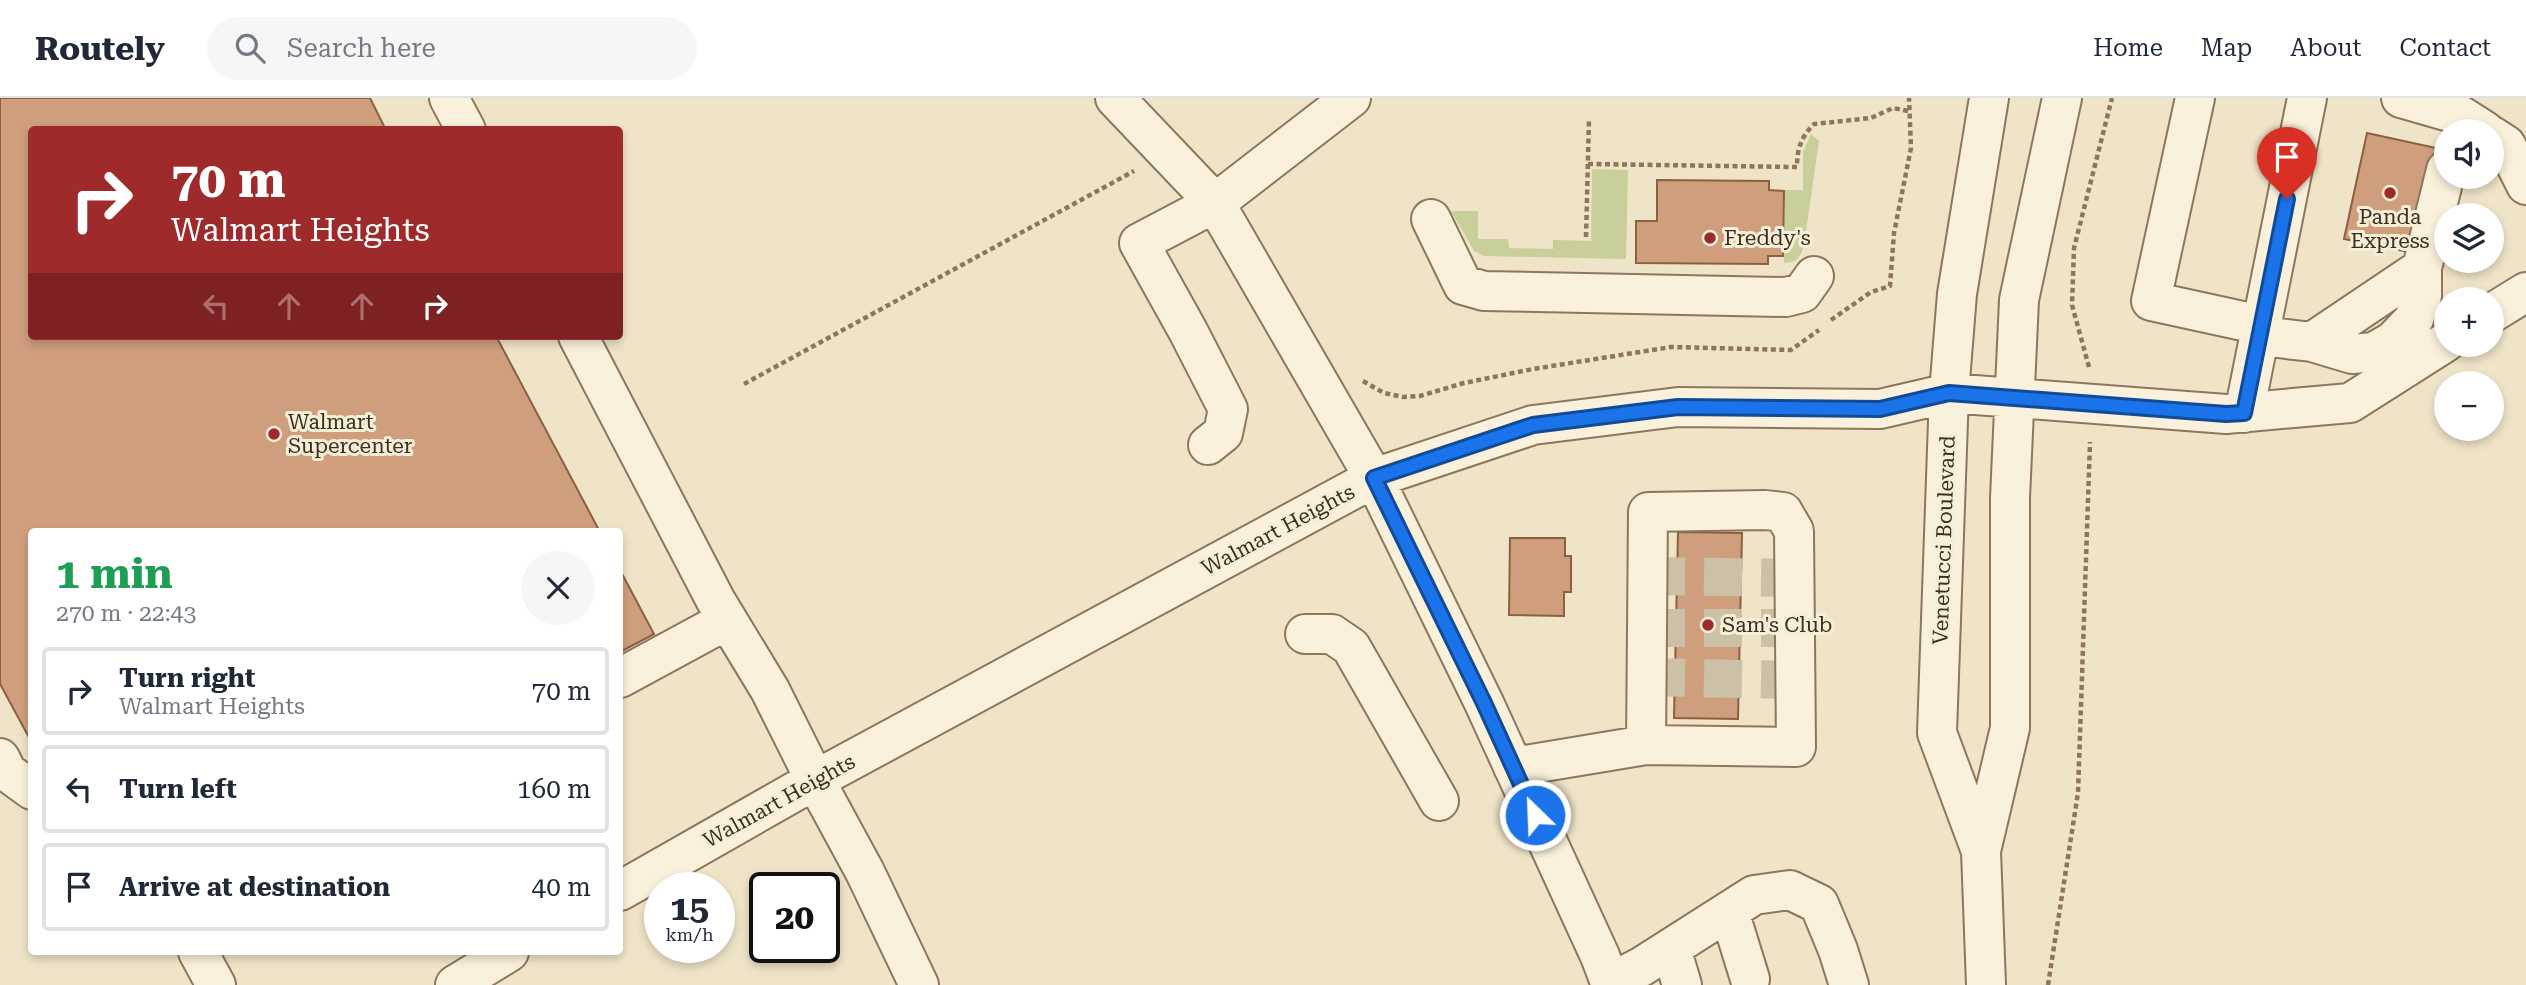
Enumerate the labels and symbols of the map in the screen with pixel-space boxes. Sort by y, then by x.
pin [2257,127,2317,199]
marker: Panda Express [2382,185,2398,201]
place label: Panda Express [2350,205,2430,253]
place label: Freddy's [1724,226,1811,250]
marker: Freddy's [1702,230,1718,246]
place label: Walmart Supercenter [288,410,413,458]
marker: Walmart Supercenter [266,426,282,442]
street label: Venetucci Boulevard [1928,434,1960,645]
street label: Walmart Heights [1197,480,1359,580]
place label: Sam's Club [1722,613,1832,637]
marker: Sam's Club [1700,617,1716,633]
street label: Walmart Heights [699,749,859,853]
position arrow [1498,778,1572,852]
speed limit sign: 20 [749,872,840,963]

